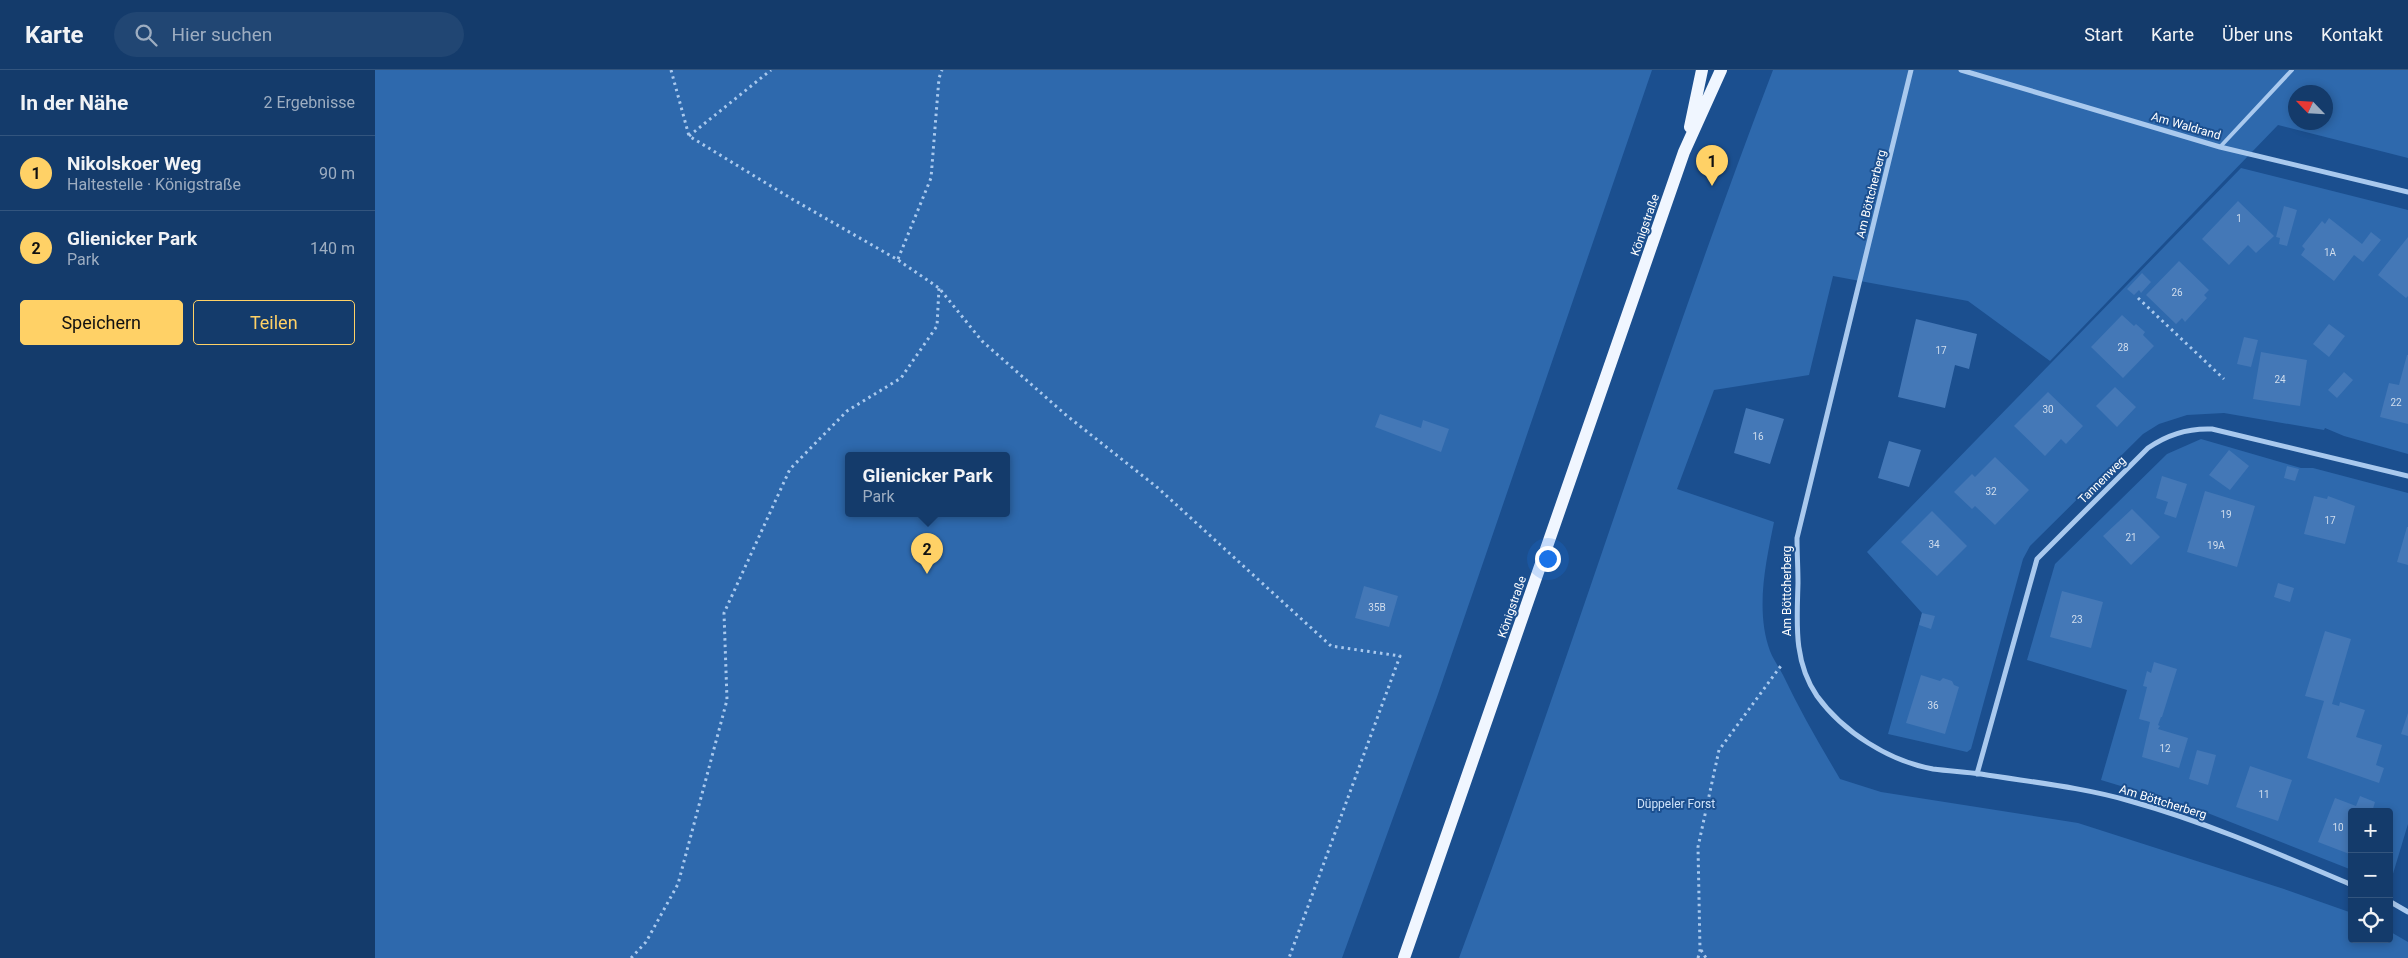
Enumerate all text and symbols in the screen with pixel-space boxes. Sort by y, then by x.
search box [114,12,464,57]
text: Karte [25,21,84,49]
icon: search [132,21,160,49]
text: Hier suchen [172,23,272,46]
text: Start [2084,24,2123,45]
text: Karte [2151,24,2194,45]
text: Über uns [2222,24,2293,45]
text: Kontakt [2321,24,2383,45]
north arrow [2288,85,2333,130]
text: In der Nähe [20,91,128,115]
text: 2 Ergebnisse [263,93,355,112]
street label: Am Waldrand [2150,109,2222,143]
pin: 1 [1696,145,1728,186]
street label: Am Böttcherberg [1853,148,1889,240]
text: Nikolskoer Weg [67,152,201,175]
text: 1 [31,164,41,183]
text: 90 m [319,164,355,183]
text: Haltestelle · Königstraße [67,175,241,194]
street label: Königstraße [1628,192,1662,258]
house number: 1 [2236,213,2242,224]
text: Glienicker Park [67,227,197,250]
text: 2 [31,239,41,258]
text: 140 m [310,239,355,258]
house number: 1A [2324,247,2337,258]
text: Park [67,250,99,269]
house number: 26 [2171,287,2183,298]
button: Speichern [20,300,183,345]
button: Teilen [193,300,355,345]
house number: 28 [2117,342,2129,353]
house number: 17 [1935,345,1947,356]
house number: 24 [2274,374,2286,385]
house number: 22 [2390,397,2402,408]
house number: 30 [2042,404,2054,415]
house number: 16 [1752,431,1764,442]
popup [845,452,1010,517]
street label: Tannenweg [2075,453,2129,507]
text: Glienicker Park [862,464,993,487]
house number: 32 [1985,486,1997,497]
text: Park [862,487,895,506]
house number: 19 [2220,509,2232,520]
house number: 17 [2324,515,2336,526]
house number: 21 [2125,532,2137,543]
pin: 2 [911,533,943,574]
house number: 34 [1928,539,1940,550]
house number: 19A [2207,540,2225,551]
your location [1535,546,1561,572]
street label: Am Böttcherberg [1780,546,1794,636]
street label: Königstraße [1495,574,1529,640]
house number: 35B [1368,602,1386,613]
house number: 23 [2071,614,2083,625]
house number: 36 [1927,700,1939,711]
house number: 12 [2159,743,2171,754]
street label: Am Böttcherberg [2118,782,2208,822]
house number: 11 [2258,789,2270,800]
park label: Düppeler Forst [1637,797,1715,811]
map controls [2348,808,2393,943]
button: + [2348,808,2393,853]
house number: 10 [2332,822,2344,833]
button: − [2348,853,2393,898]
button: locate [2348,898,2393,943]

